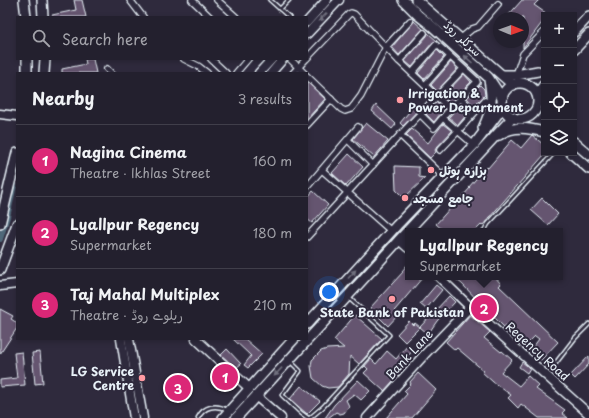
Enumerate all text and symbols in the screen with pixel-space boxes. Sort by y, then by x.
one-way arrow [318,12,328,22]
north arrow [493,12,529,48]
map controls [541,12,577,156]
button: + [541,12,577,48]
search box [16,16,308,60]
street label: سرکلر روڈ [440,16,486,60]
icon: search [30,27,52,49]
text: Search here [62,27,148,50]
button: − [541,48,577,84]
one-way arrow [462,54,473,63]
place label: Irrigation & Power Department [408,84,524,116]
button: locate [541,84,577,120]
text: Nearby [32,85,94,111]
text: 3 results [238,89,292,108]
marker: Irrigation & Power Department [395,95,405,105]
button: layers [541,120,577,156]
text: Nagina Cinema [70,140,187,163]
text: 1 [42,151,48,170]
text: 160 m [253,151,292,170]
place label: ہزارہ ہوٹل [439,161,487,180]
text: Theatre · Ikhlas Street [70,163,210,182]
marker: ہزارہ ہوٹل [426,165,436,175]
place label: جامع مسجد [413,189,473,208]
marker: جامع مسجد [400,193,410,203]
text: Lyallpur Regency [70,212,199,235]
text: 2 [40,223,50,242]
text: 180 m [253,223,292,242]
popup [405,228,563,280]
text: Lyallpur Regency [419,233,549,256]
text: Supermarket [70,235,152,254]
text: Supermarket [419,256,501,275]
one-way arrow [347,270,356,279]
text: Taj Mahal Multiplex [70,282,220,305]
your location [319,282,339,302]
pin: 2 [471,293,497,323]
marker: State Bank of Pakistan [387,294,397,304]
text: 3 [41,295,49,314]
text: 210 m [253,295,292,314]
place label: State Bank of Pakistan [320,303,464,321]
text: Theatre · ریلوے روڈ [70,305,183,324]
street label: Regency Road [502,317,574,385]
street label: Bank Lane [381,325,437,383]
place label: LG Service Centre [71,362,134,394]
pin: 1 [212,362,238,392]
one-way arrow [274,367,283,377]
marker: LG Service Centre [137,373,147,383]
pin: 3 [165,373,191,403]

